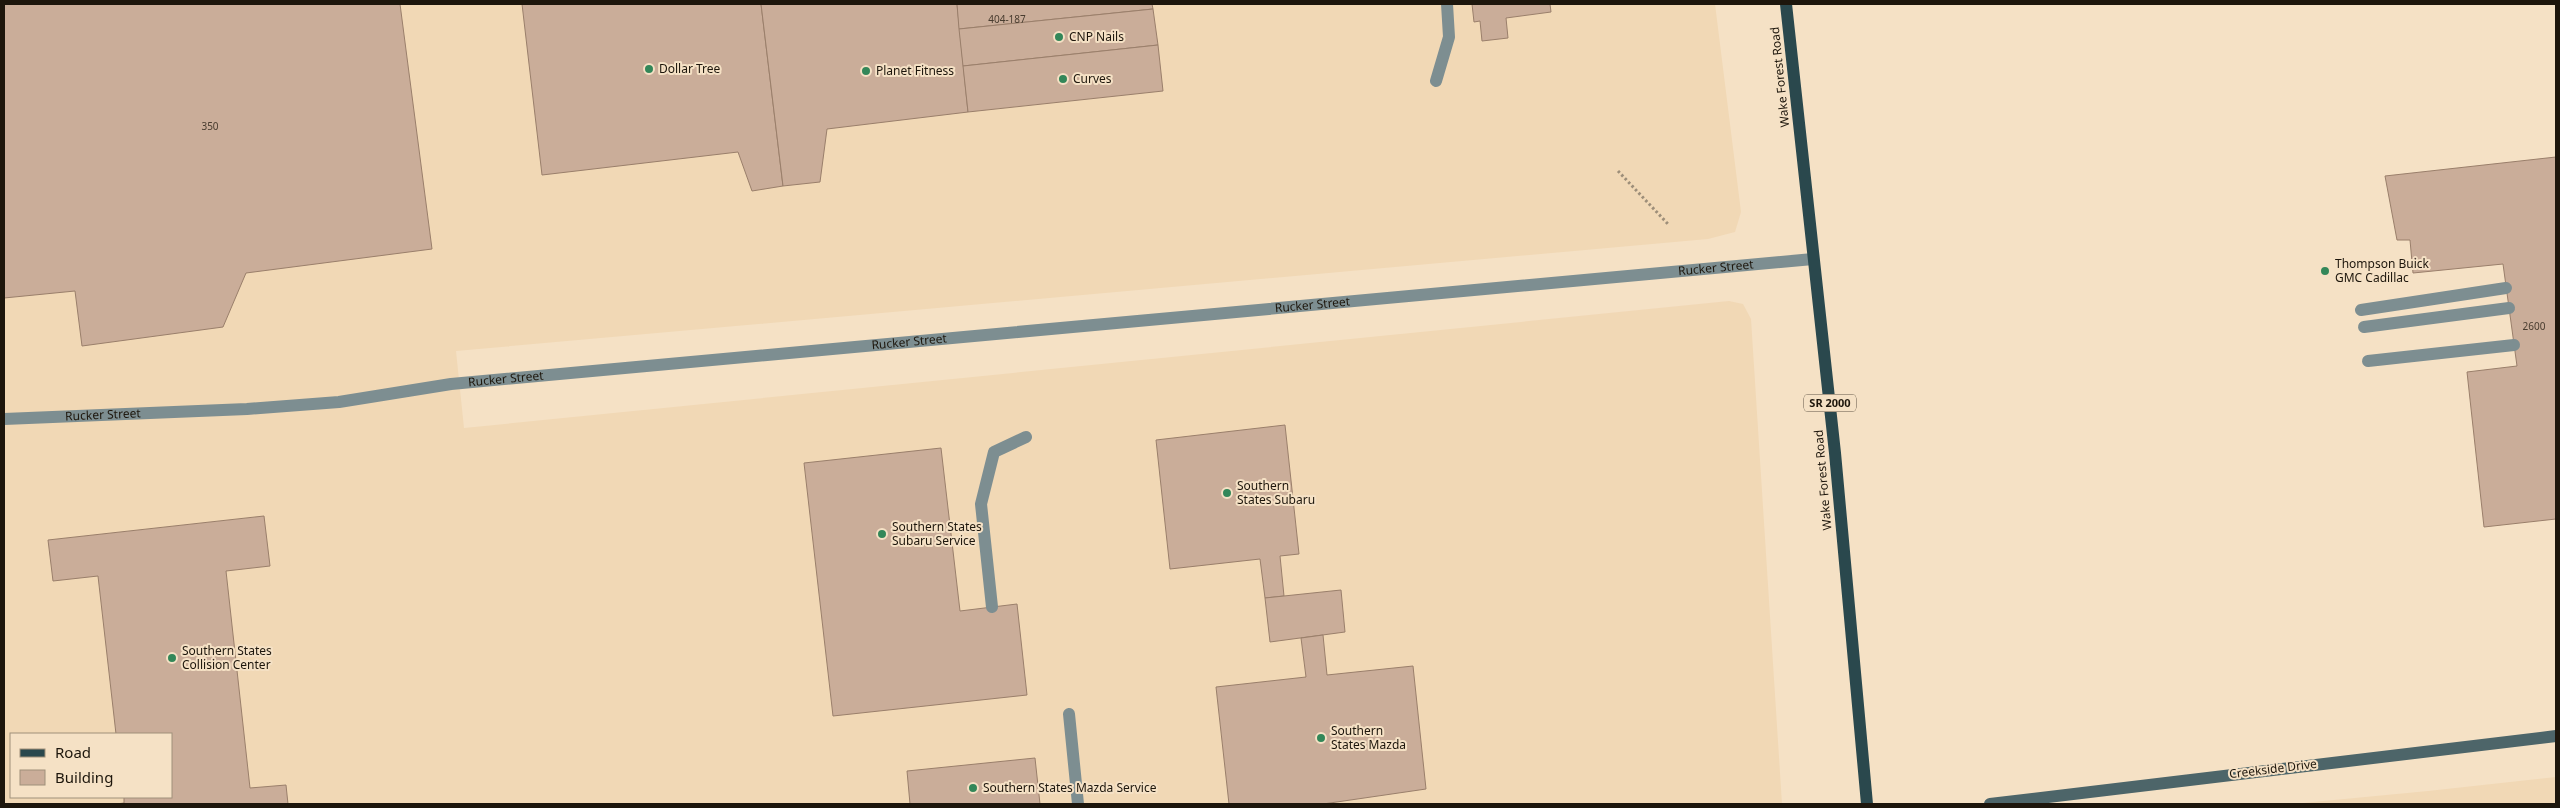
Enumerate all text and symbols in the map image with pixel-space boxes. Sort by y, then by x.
house number: 404-187 [988,12,1026,26]
street label: Wake Forest Road [1766,26,1793,128]
place label: CNP Nails [1069,28,1124,45]
marker: CNP Nails [1053,31,1065,43]
place label: Dollar Tree [659,60,721,77]
place label: Planet Fitness [876,62,954,79]
marker: Dollar Tree [643,63,655,75]
marker: Planet Fitness [860,65,872,77]
place label: Curves [1073,70,1112,87]
marker: Curves [1057,73,1069,85]
house number: 350 [201,119,219,133]
street label: Rucker Street [1677,255,1755,279]
place label: Thompson Buick GMC Cadillac [2335,255,2430,286]
marker: Thompson Buick GMC Cadillac [2319,265,2331,277]
street label: Rucker Street [1274,292,1351,316]
house number: 2600 [2523,319,2546,333]
street label: Rucker Street [871,329,948,353]
street label: Rucker Street [467,366,545,390]
road number: SR 2000 [1804,394,1856,412]
street label: Rucker Street [65,404,142,424]
street label: Wake Forest Road [1810,429,1835,531]
place label: Southern States Subaru [1237,477,1315,508]
marker: Southern States Subaru [1221,487,1233,499]
place label: Southern States Subaru Service [892,518,982,549]
marker: Southern States Subaru Service [876,528,888,540]
place label: Southern States Collision Center [182,642,272,673]
marker: Southern States Collision Center [166,652,178,664]
place label: Southern States Mazda [1331,722,1406,753]
marker: Southern States Mazda [1315,732,1327,744]
legend [10,733,172,798]
text: Road [55,742,91,762]
street label: Creekside Drive [2228,755,2318,782]
text: Building [55,767,113,787]
place label: Southern States Mazda Service [983,779,1157,796]
marker: Southern States Mazda Service [967,782,979,794]

